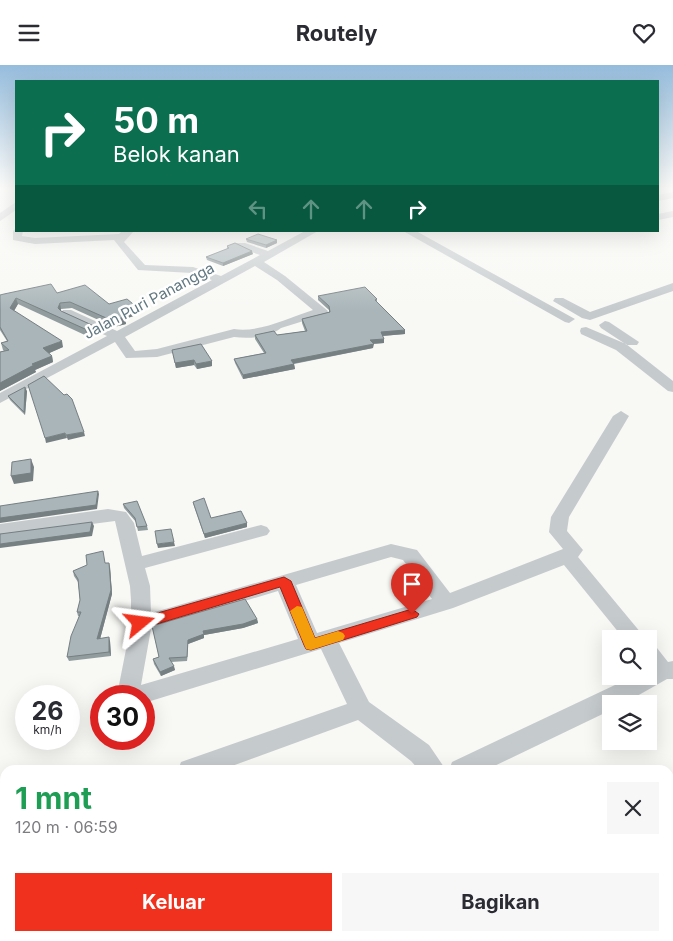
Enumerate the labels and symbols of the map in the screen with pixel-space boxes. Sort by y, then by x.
street label: Jalan Puri Panangga [80,258,217,343]
pin [391,563,433,614]
position arrow [113,596,165,648]
speed limit sign: 30 [90,685,155,750]

